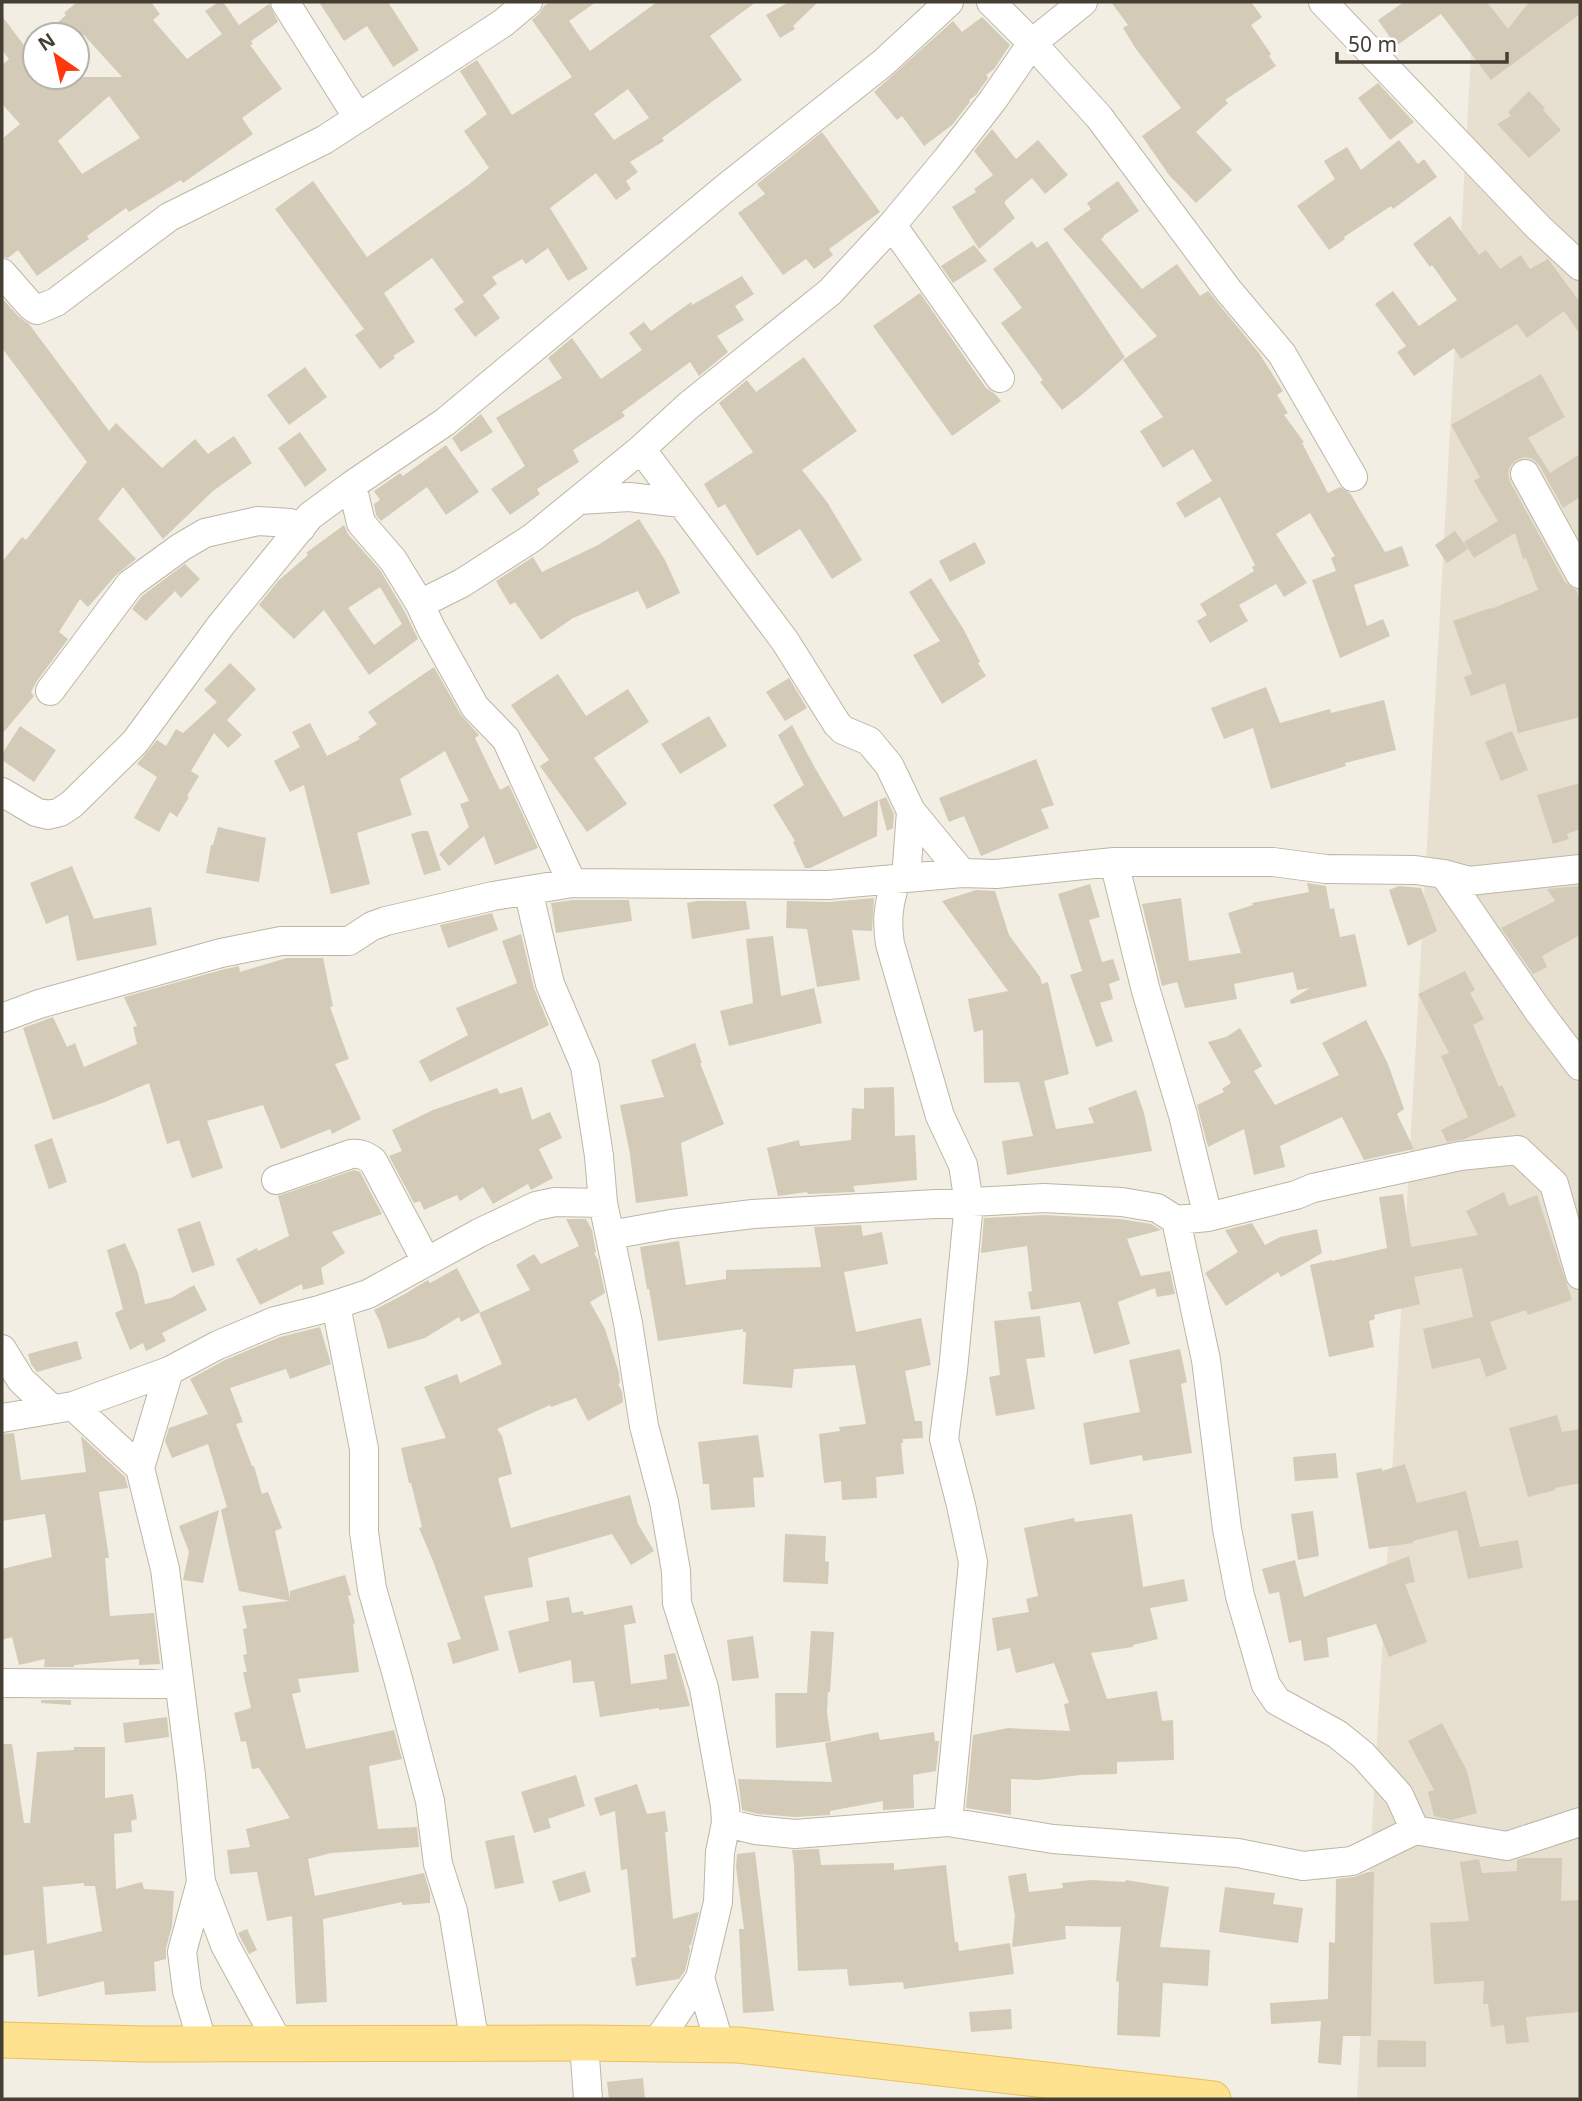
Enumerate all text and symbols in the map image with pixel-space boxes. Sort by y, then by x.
north arrow [21,21,91,91]
scale bar [1337,21,1507,65]
text: N [33,27,60,57]
text: 50 m [1348,30,1397,58]

